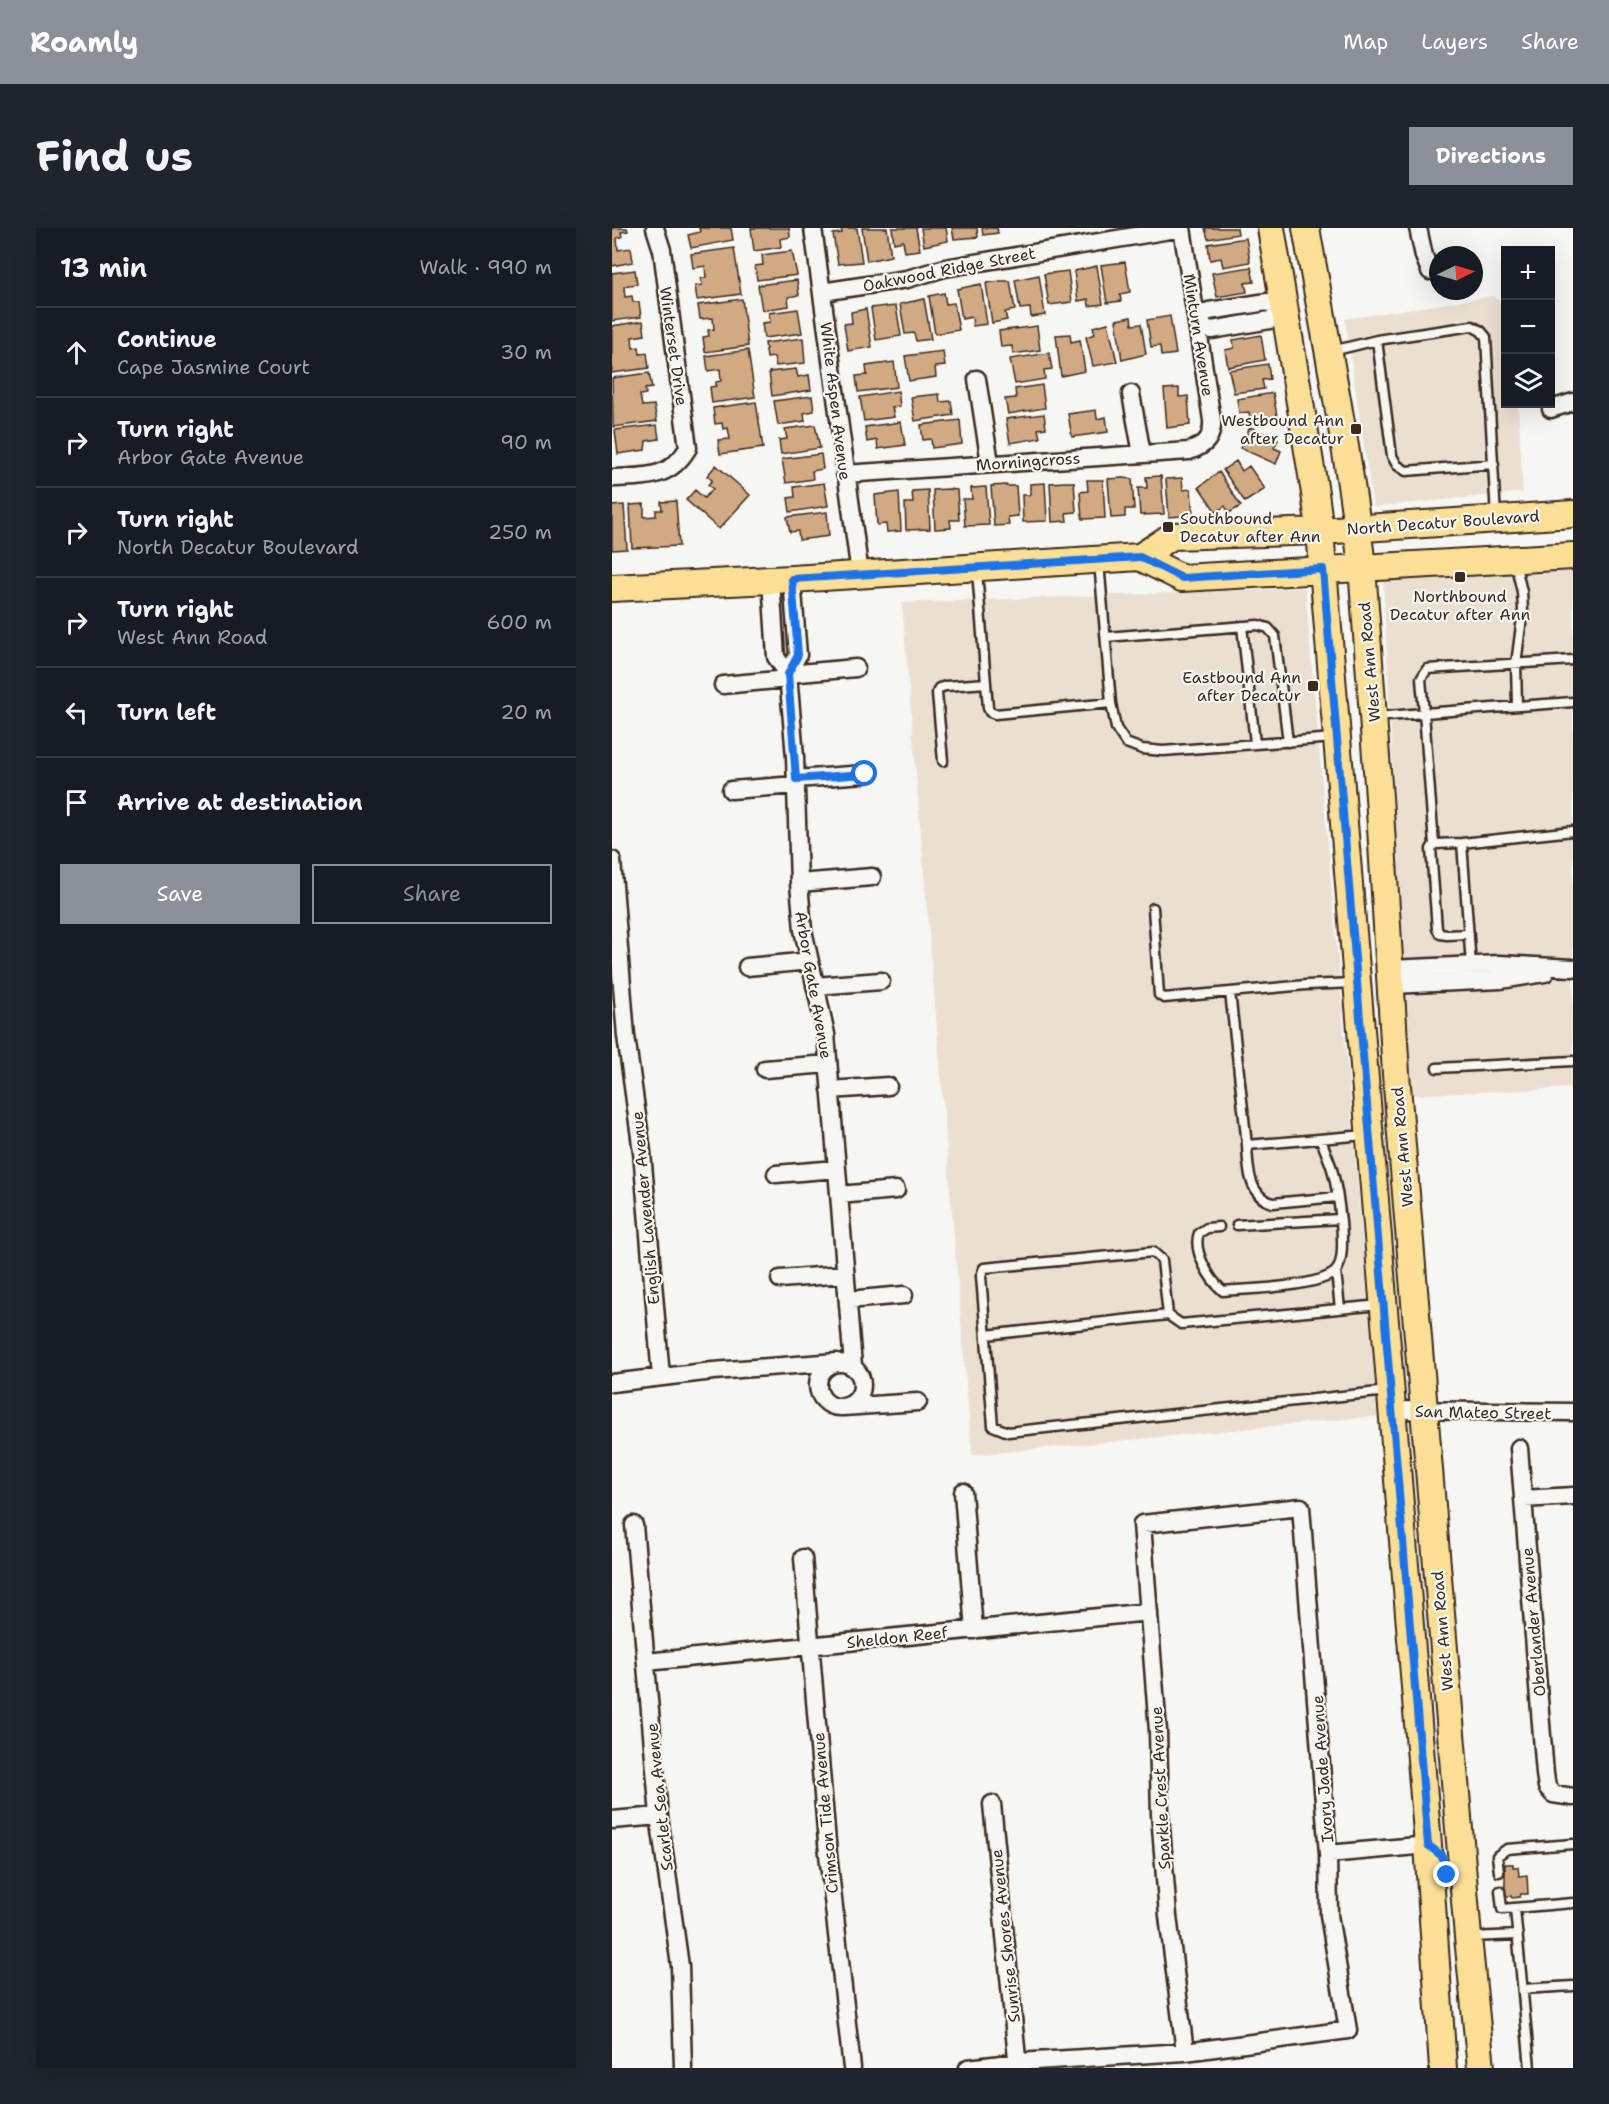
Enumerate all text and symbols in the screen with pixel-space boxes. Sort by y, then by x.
text: Roamly [30,23,138,61]
text: Map [1343,28,1388,56]
text: Layers [1421,28,1488,56]
text: Share [1521,28,1579,56]
button: Directions [1409,127,1573,185]
text: Find us [36,128,193,184]
street label: Oakwood Ridge Street [861,242,1037,297]
north arrow [1429,246,1483,300]
map controls [1501,246,1555,408]
button: + [1501,246,1555,300]
text: 13 min [60,250,147,285]
text: Walk · 990 m [419,254,552,280]
street label: Minturn Avenue [1178,272,1219,398]
street label: Winterset Drive [655,285,692,407]
button: − [1501,300,1555,354]
street label: White Aspen Avenue [815,321,856,481]
text: Continue [117,325,217,354]
icon: ahead [60,336,93,369]
text: 30 m [500,339,552,365]
text: Cape Jasmine Court [117,354,310,380]
button: layers [1501,354,1555,408]
place label: Westbound Ann after Decatur [1221,410,1344,449]
text: Turn right [117,415,234,444]
marker: Westbound Ann after Decatur [1349,422,1363,436]
icon: right [60,426,93,459]
text: 90 m [500,429,552,455]
text: Arbor Gate Avenue [117,444,304,470]
street label: Morningcross [975,447,1081,476]
text: Turn right [117,505,234,534]
street label: North Decatur Boulevard [1346,505,1540,540]
place label: Southbound Decatur after Ann [1180,508,1321,547]
icon: right [60,516,93,549]
text: 250 m [488,519,552,545]
marker: Southbound Decatur after Ann [1161,520,1175,534]
text: North Decatur Boulevard [117,534,359,560]
marker: Northbound Decatur after Ann [1453,570,1467,584]
place label: Northbound Decatur after Ann [1390,586,1530,625]
text: Turn right [117,595,234,624]
street label: West Ann Road [1354,601,1385,723]
icon: right [60,606,93,639]
text: 600 m [487,609,552,635]
text: West Ann Road [117,624,268,650]
place label: Eastbound Ann after Decatur [1182,667,1301,706]
marker: Eastbound Ann after Decatur [1306,679,1320,693]
icon: left [60,696,93,729]
text: Turn left [117,698,216,727]
text: 20 m [501,699,552,725]
route start [851,760,877,786]
icon: arrive [60,786,93,819]
text: Arrive at destination [117,788,363,817]
button: Save [60,864,300,924]
button: Share [312,864,552,924]
street label: Arbor Gate Avenue [790,910,837,1061]
street label: West Ann Road [1387,1086,1418,1208]
street label: English Lavender Avenue [627,1110,664,1306]
street label: San Mateo Street [1415,1401,1551,1424]
street label: Oberlander Avenue [1517,1547,1550,1697]
street label: West Ann Road [1427,1570,1458,1692]
street label: Sheldon Reef [846,1622,950,1653]
street label: Ivory Jade Avenue [1307,1694,1338,1843]
street label: Sparkle Crest Avenue [1146,1706,1175,1870]
street label: Scarlet Sea Avenue [641,1722,678,1872]
street label: Crimson Tide Avenue [808,1731,843,1894]
street label: Sunrise Shores Avenue [986,1848,1025,2024]
route end [1433,1861,1459,1887]

